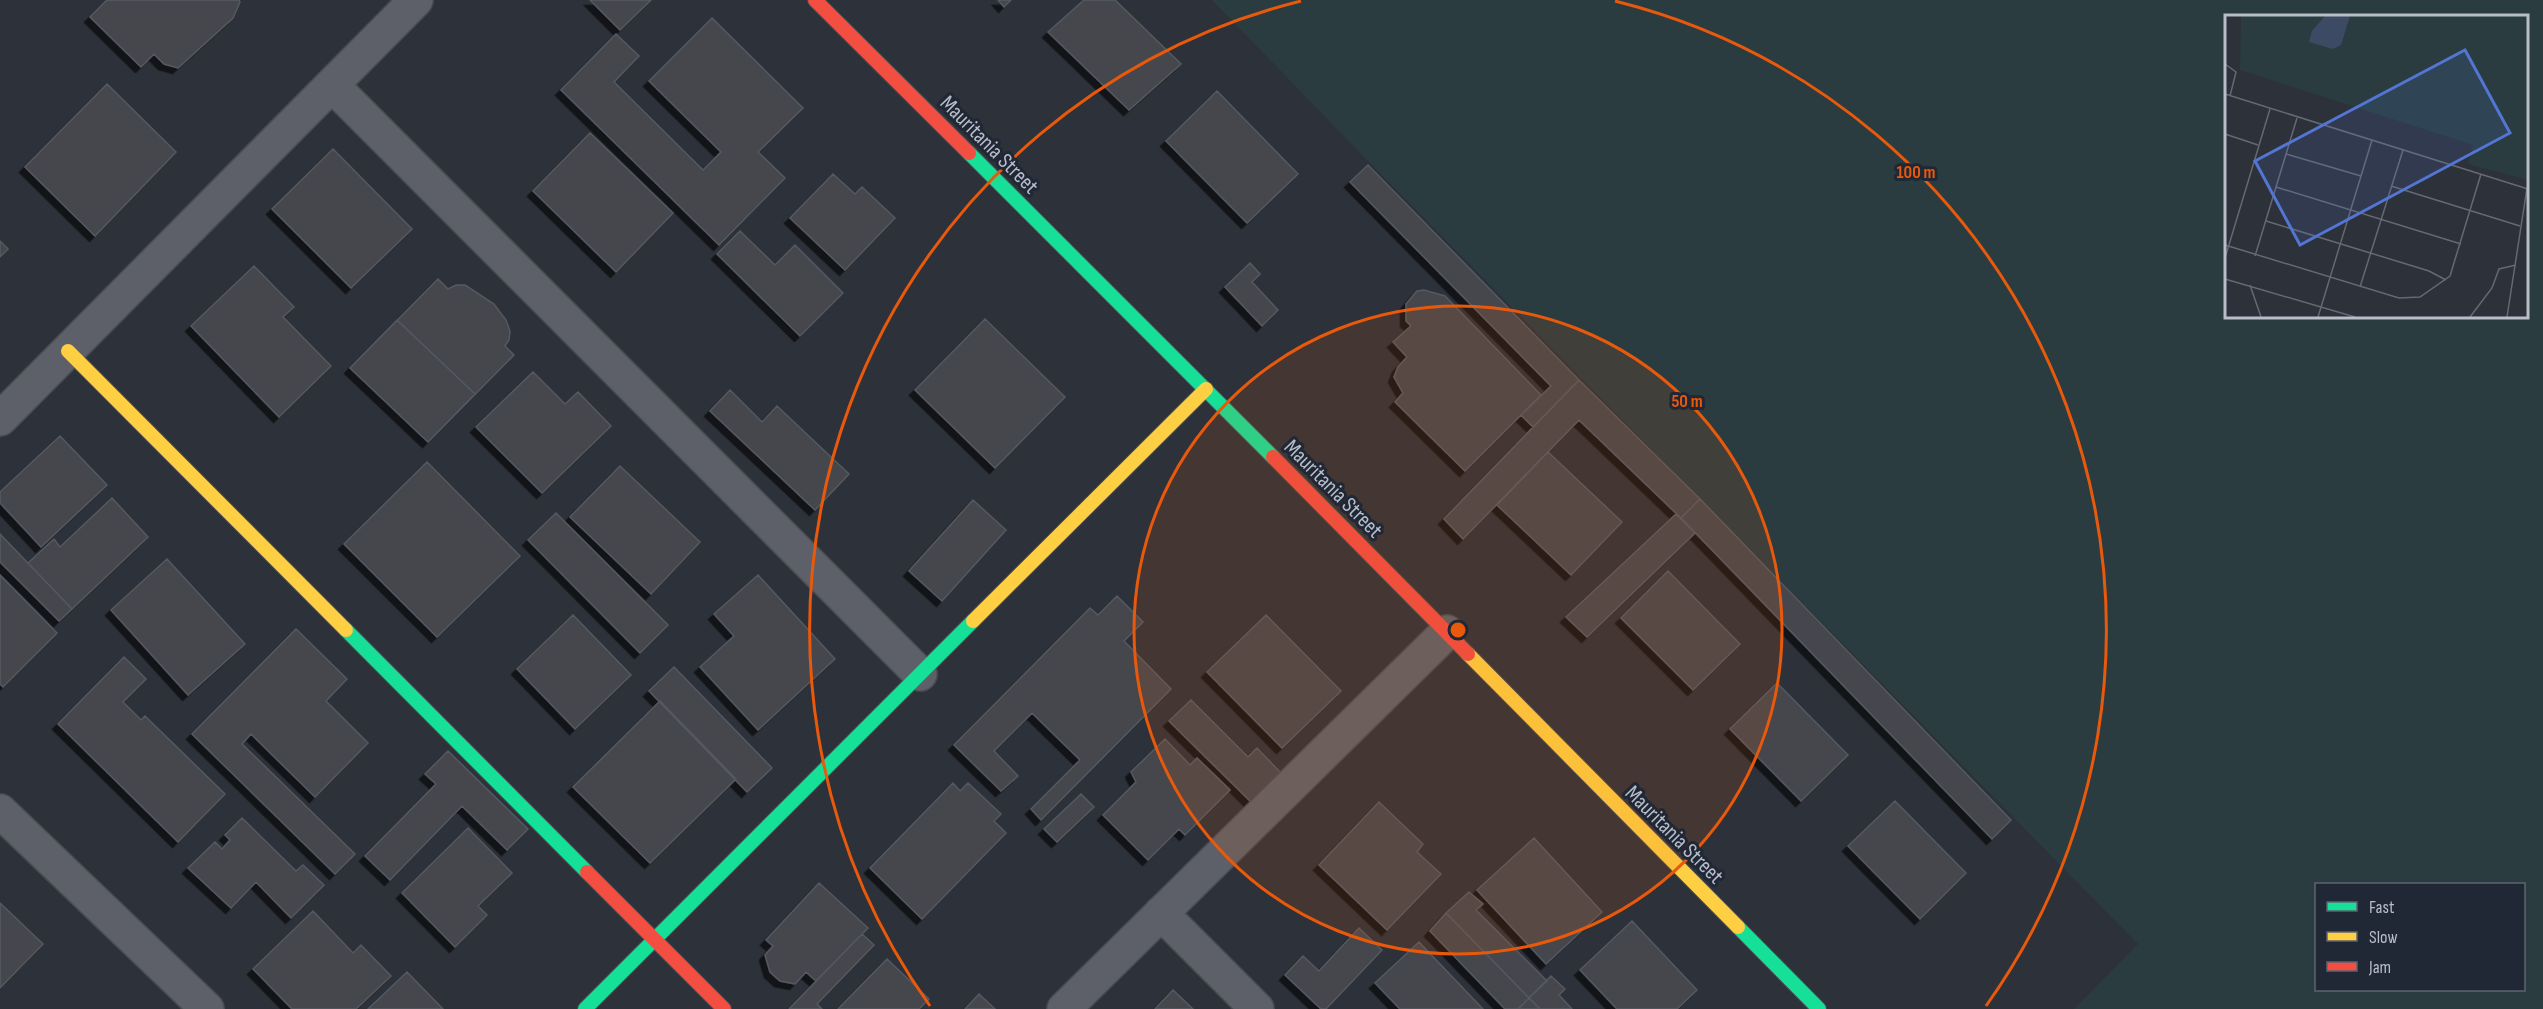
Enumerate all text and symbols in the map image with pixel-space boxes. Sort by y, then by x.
inset map [2225,15,2528,318]
street label: Mauritania Street [934,90,1044,200]
text: 100 m [1897,162,1936,183]
text: 50 m [1671,391,1703,412]
street label: Mauritania Street [1278,434,1388,544]
centre of rings [1448,620,1468,640]
street label: Mauritania Street [1619,780,1729,890]
legend [2315,883,2525,991]
text: Fast [2369,897,2395,918]
text: Slow [2369,927,2398,948]
text: Jam [2368,957,2391,978]

